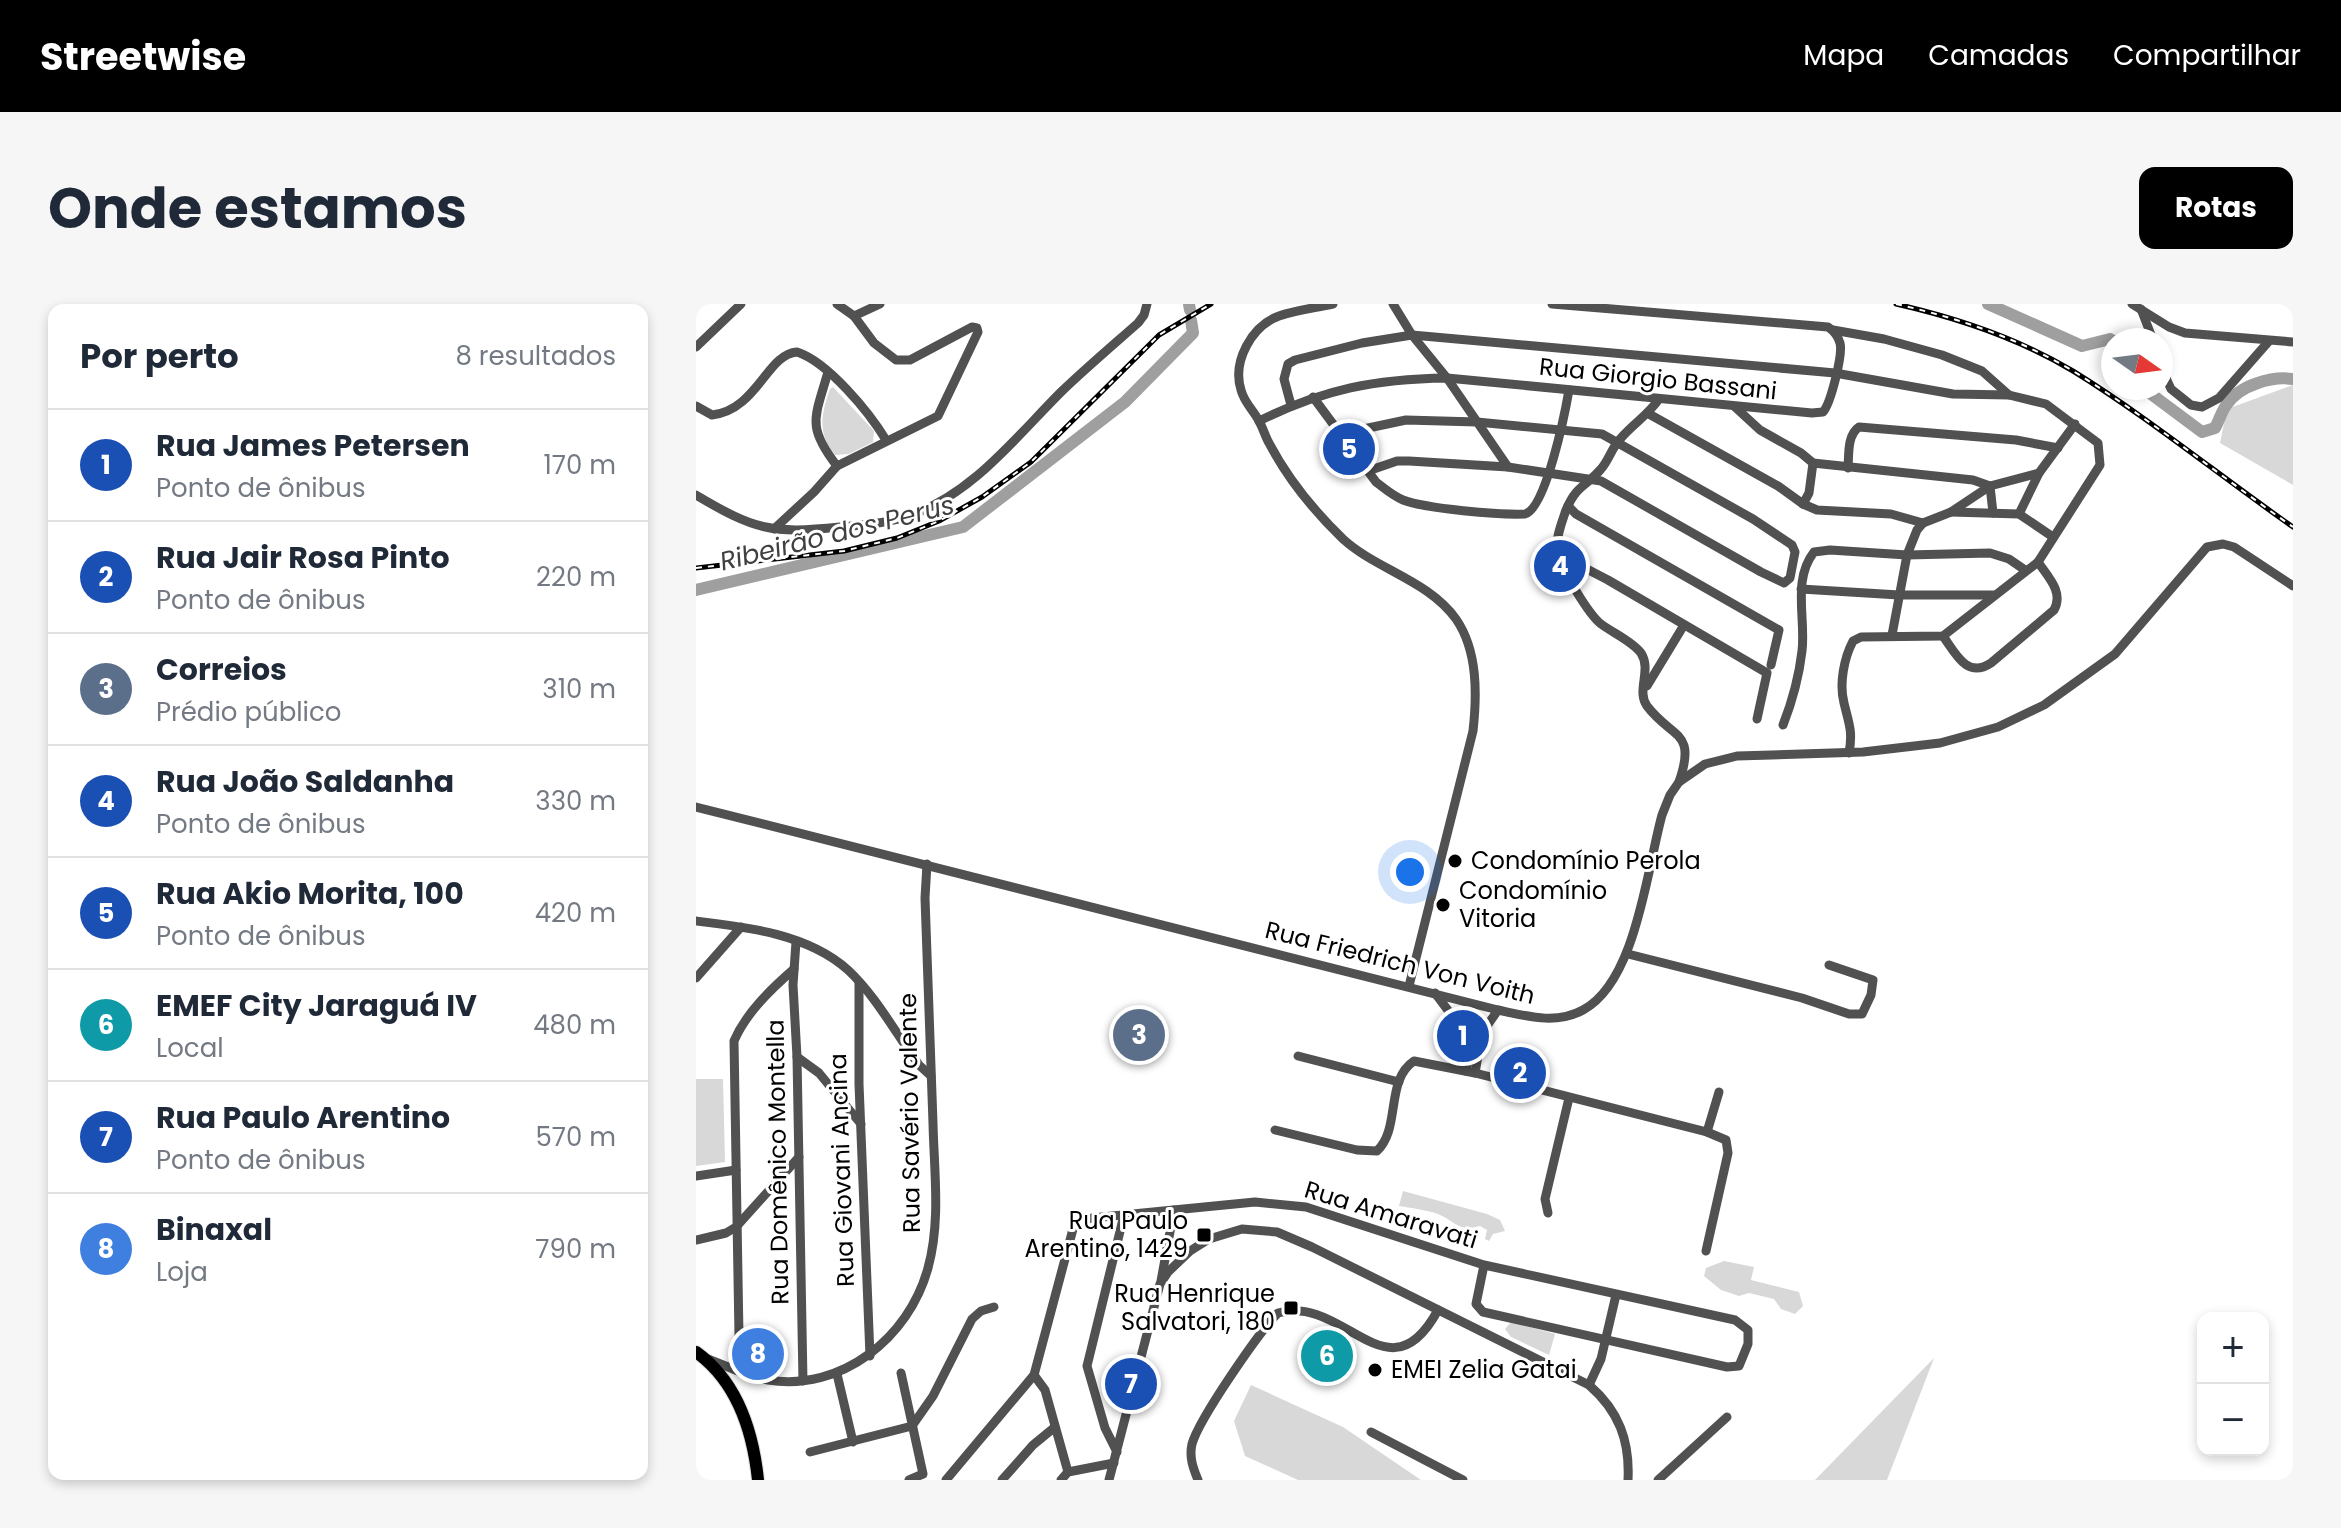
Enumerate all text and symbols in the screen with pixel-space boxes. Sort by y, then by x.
text: Streetwise [40,30,246,83]
text: Mapa [1803,36,1884,75]
text: Camadas [1928,36,2069,75]
text: Compartilhar [2113,36,2301,75]
button: Rotas [2139,167,2293,249]
text: Onde estamos [48,169,467,248]
north arrow [2101,328,2173,400]
text: Por perto [80,332,239,380]
text: 8 resultados [455,338,616,374]
street label: Rua Giorgio Bassani [1538,350,1779,407]
pin: 5 [1323,419,1375,479]
text: Rua James Petersen [156,424,470,467]
text: 1 [101,447,111,483]
text: 170 m [543,447,616,483]
text: Ponto de ônibus [156,470,365,506]
water label: Ribeirão dos Perus [716,486,958,580]
text: Rua Jair Rosa Pinto [156,536,450,579]
pin: 4 [1534,536,1586,596]
text: 2 [99,559,113,595]
text: 220 m [536,559,616,595]
text: Ponto de ônibus [156,582,365,618]
text: Correios [156,648,287,691]
text: 3 [98,671,114,707]
text: 310 m [542,671,616,707]
text: Prédio público [156,694,341,730]
text: Rua João Saldanha [156,760,454,803]
text: 4 [97,783,115,819]
text: 330 m [535,783,616,819]
text: Ponto de ônibus [156,806,365,842]
place label: Condomínio Perola [1471,844,1701,877]
your location [1390,852,1430,892]
marker: Condomínio Perola [1446,852,1464,870]
text: Rua Akio Morita, 100 [156,872,464,915]
place label: Condomínio Vitoria [1459,874,1607,935]
text: 5 [98,895,114,931]
text: 420 m [535,895,616,931]
marker: Condomínio Vitoria [1434,896,1452,914]
street label: Rua Friedrich Von Voith [1262,913,1538,1012]
text: Ponto de ônibus [156,918,365,954]
text: EMEF City Jaraguá IV [156,984,477,1027]
street label: Rua Savério Valente [891,993,928,1233]
pin: 3 [1113,1005,1165,1065]
pin: 1 [1437,1006,1489,1066]
text: 6 [98,1007,114,1043]
text: 480 m [533,1007,616,1043]
street label: Rua Domênico Montella [759,1019,796,1305]
text: Local [156,1030,224,1066]
pin: 2 [1494,1043,1546,1103]
street label: Rua Giovani Ancina [821,1053,862,1287]
text: Rua Paulo Arentino [156,1096,450,1139]
text: 7 [99,1119,113,1155]
text: 570 m [535,1119,616,1155]
text: Ponto de ônibus [156,1142,365,1178]
street label: Rua Amaravati [1301,1173,1482,1257]
place label: Rua Paulo Arentino, 1429 [1024,1204,1188,1265]
text: Binaxal [156,1208,272,1251]
marker: Rua Paulo Arentino, 1429 [1195,1226,1213,1244]
text: 8 [98,1231,114,1267]
text: 790 m [535,1231,616,1267]
text: Loja [156,1254,208,1290]
place label: Rua Henrique Salvatori, 180 [1114,1277,1275,1338]
marker: Rua Henrique Salvatori, 180 [1282,1299,1300,1317]
map controls [2197,1312,2269,1456]
button: + [2197,1312,2269,1384]
pin: 8 [732,1324,784,1384]
pin: 6 [1301,1326,1353,1386]
place label: EMEI Zelia Gatai [1391,1353,1577,1386]
pin: 7 [1105,1354,1157,1414]
marker: EMEI Zelia Gatai [1366,1361,1384,1379]
button: − [2197,1384,2269,1456]

